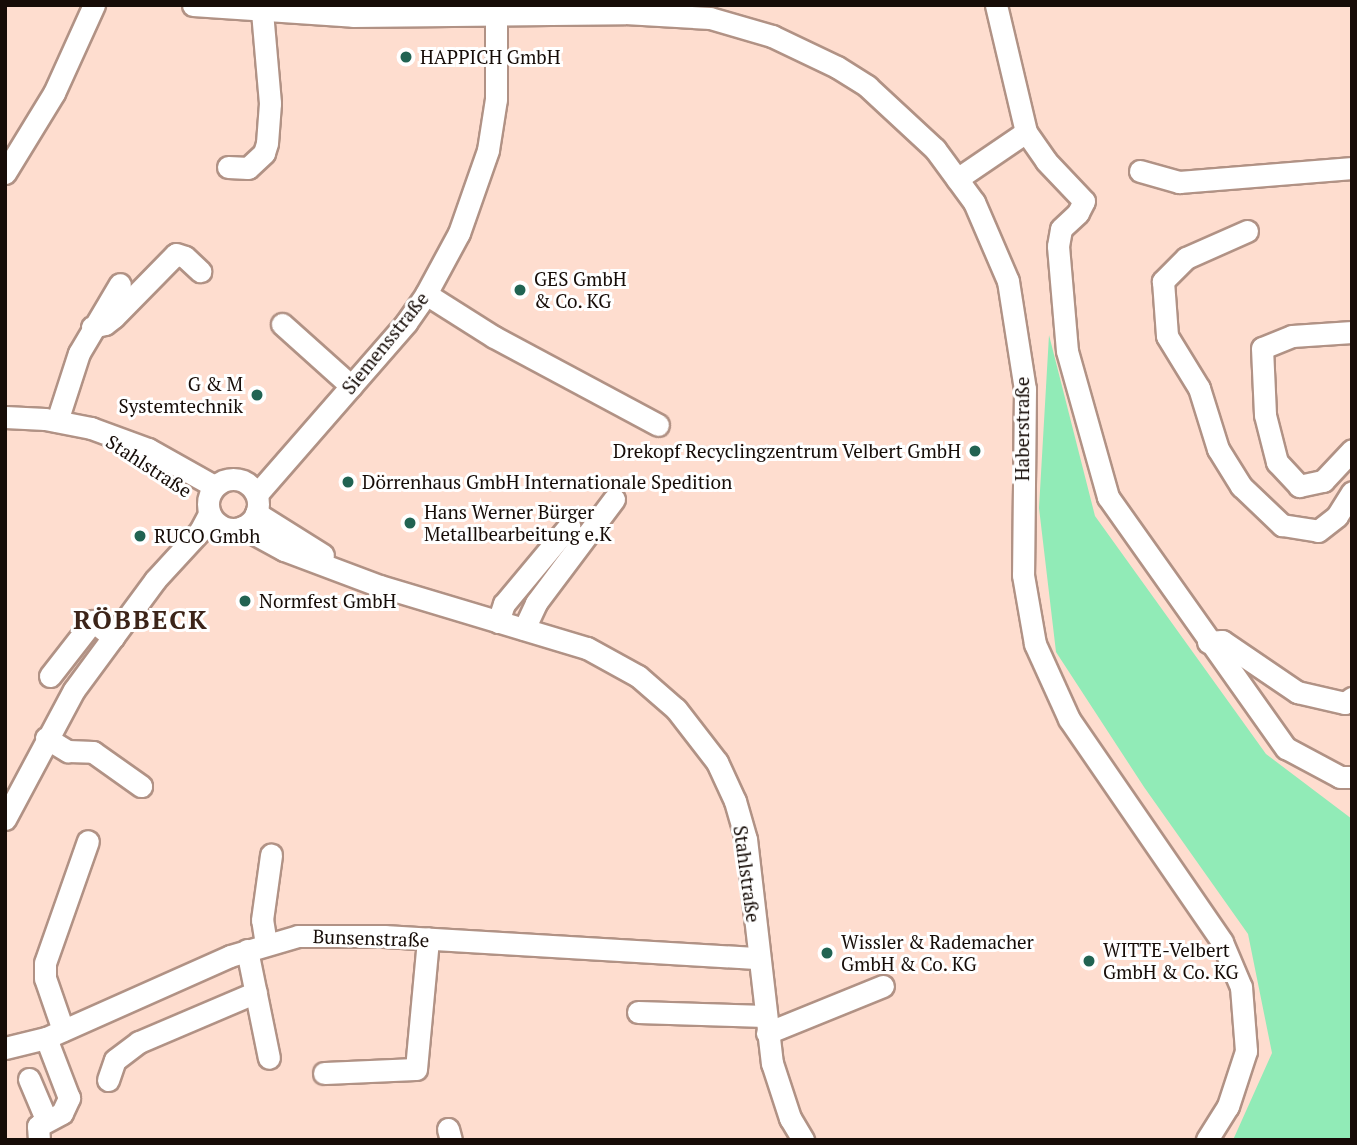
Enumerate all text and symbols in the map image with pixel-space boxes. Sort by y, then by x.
place label: HAPPICH GmbH [420,46,560,68]
marker: HAPPICH GmbH [398,49,414,65]
place label: GES GmbH & Co. KG [534,268,627,312]
marker: GES GmbH & Co. KG [512,282,528,298]
street label: Siemensstraße [337,287,433,399]
place label: G & M Systemtechnik [119,373,243,417]
street label: Haberstraße [1011,377,1033,481]
marker: G & M Systemtechnik [249,387,265,403]
street label: Stahlstraße [102,430,196,502]
place label: Drekopf Recyclingzentrum Velbert GmbH [613,440,961,462]
marker: Drekopf Recyclingzentrum Velbert GmbH [967,443,983,459]
place label: Dörrenhaus GmbH Internationale Spedition [362,471,732,493]
marker: Dörrenhaus GmbH Internationale Spedition [340,474,356,490]
place label: Hans Werner Bürger Metallbearbeitung e.K [424,501,612,545]
marker: Hans Werner Bürger Metallbearbeitung e.K [402,515,418,531]
place label: RUCO Gmbh [154,525,260,547]
marker: RUCO Gmbh [132,528,148,544]
place label: Normfest GmbH [259,590,396,612]
marker: Normfest GmbH [237,593,253,609]
district label: RÖBBECK [74,604,208,636]
street label: Stahlstraße [729,824,765,924]
street label: Bunsenstraße [312,925,430,951]
place label: Wissler & Rademacher GmbH & Co. KG [841,931,1034,975]
place label: WITTE-Velbert GmbH & Co. KG [1103,939,1239,983]
marker: Wissler & Rademacher GmbH & Co. KG [819,945,835,961]
marker: WITTE-Velbert GmbH & Co. KG [1081,953,1097,969]

